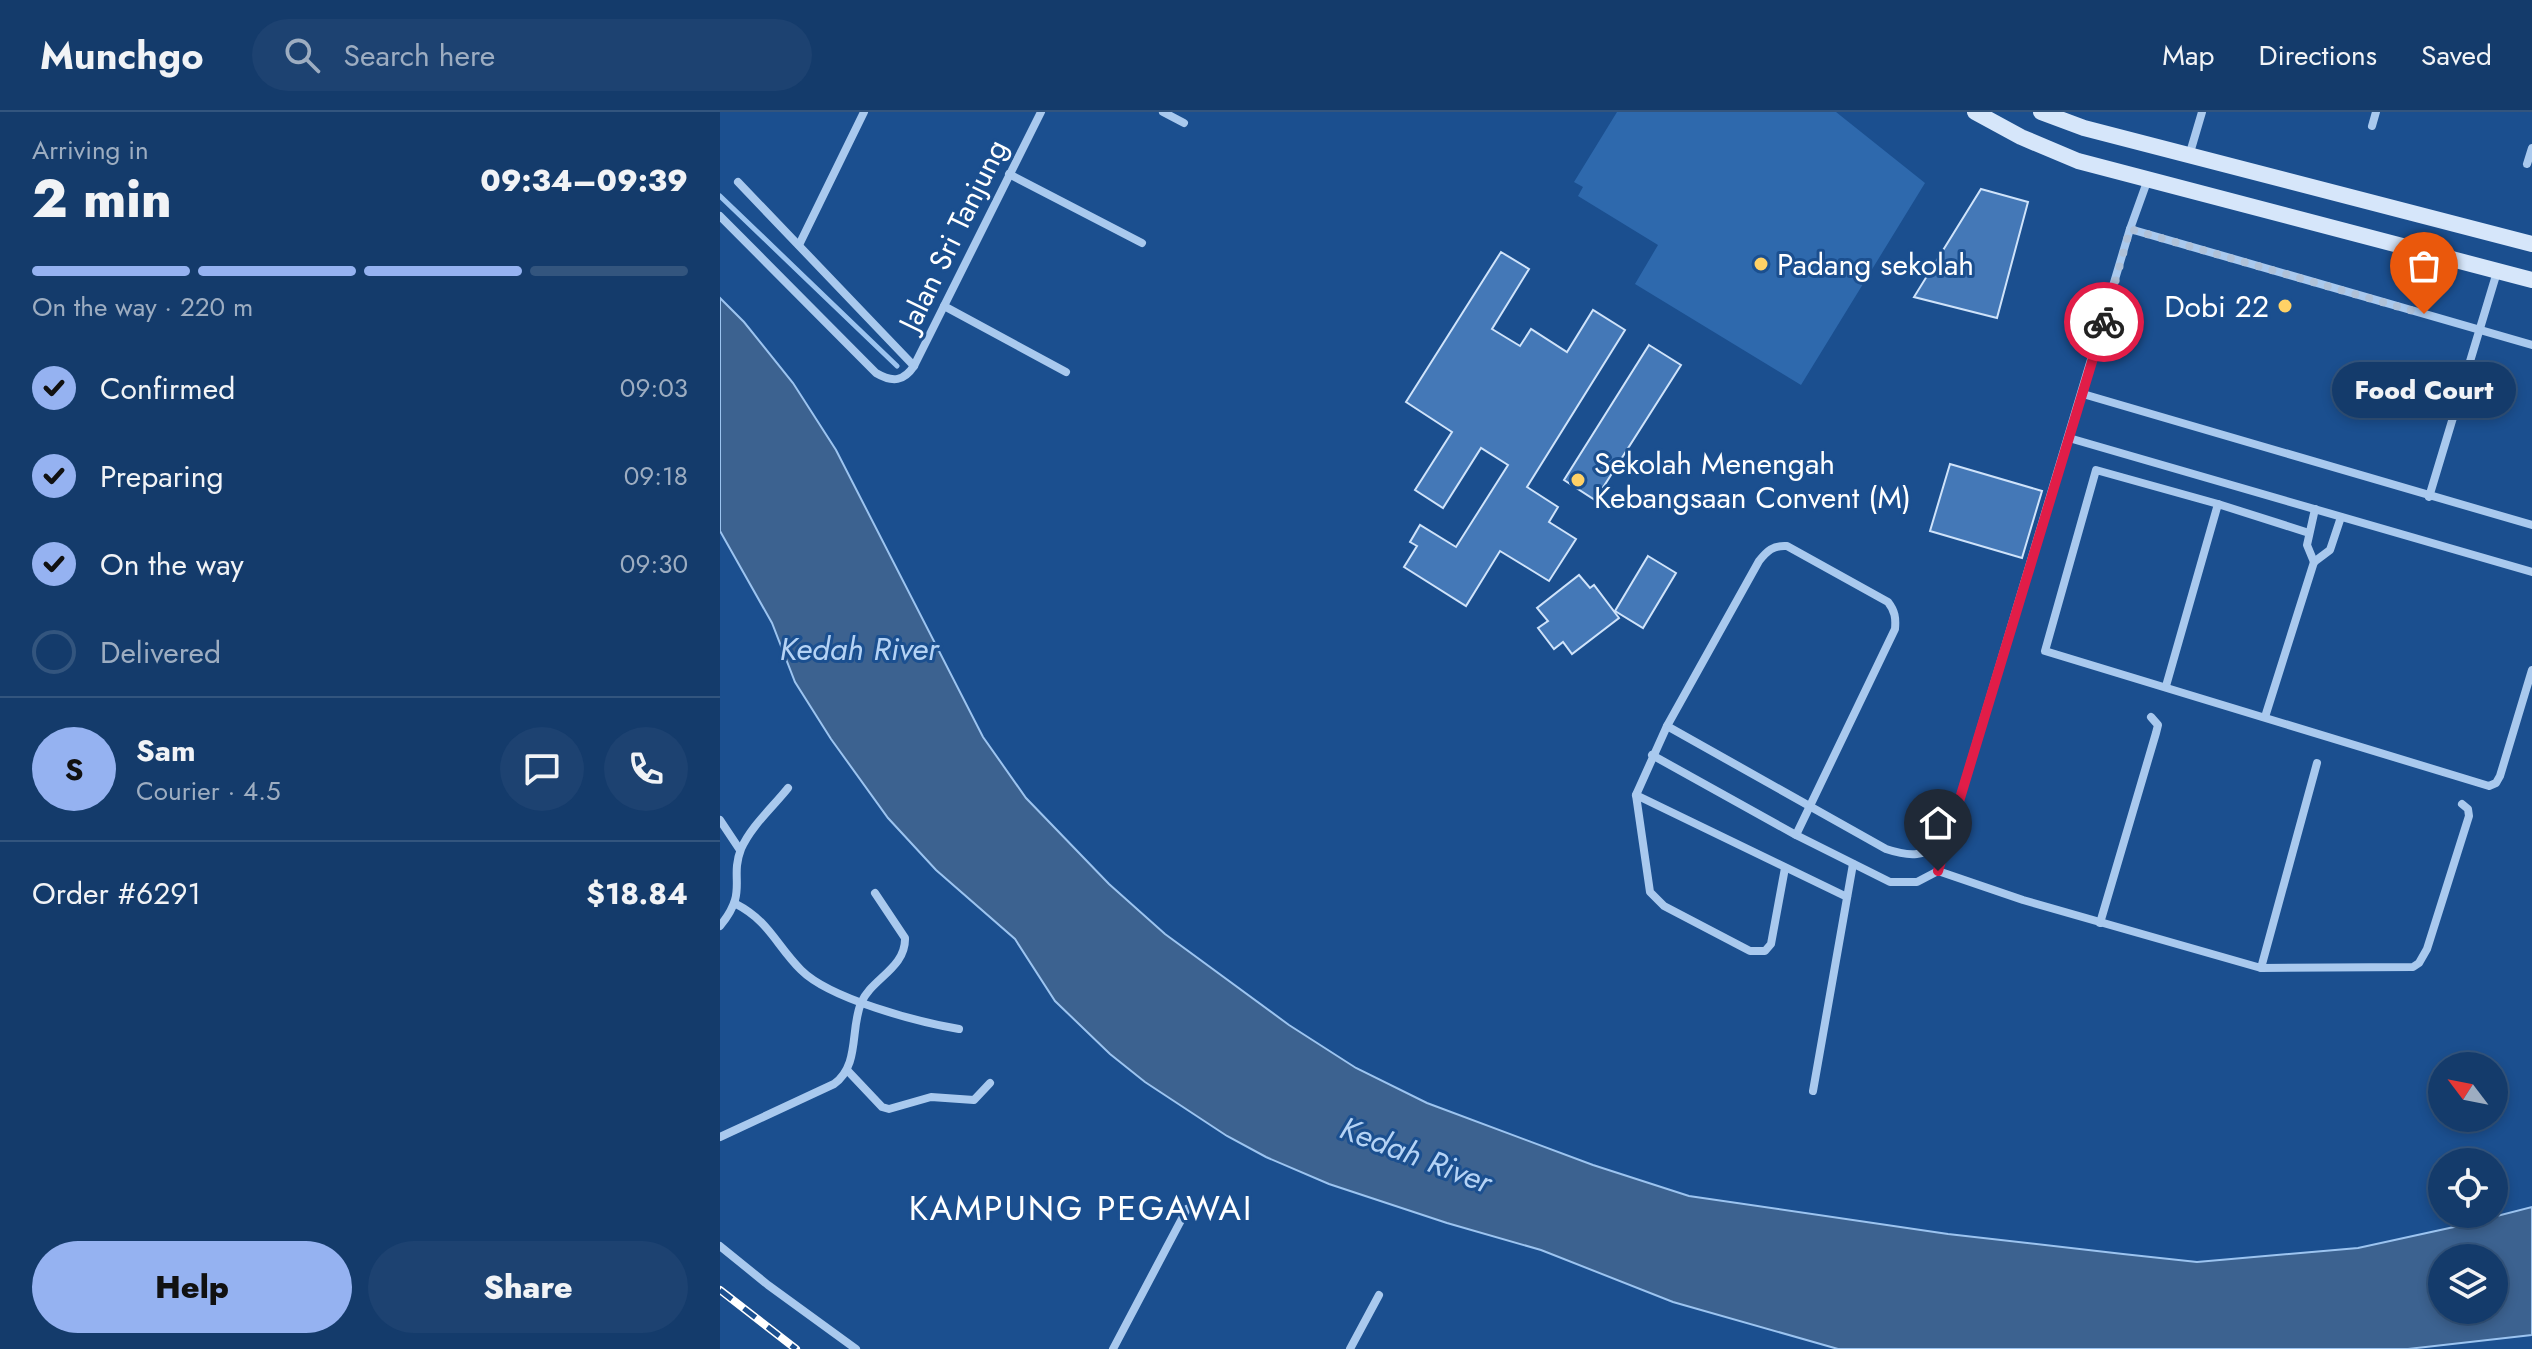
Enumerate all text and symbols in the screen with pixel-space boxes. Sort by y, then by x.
search box [252,19,812,91]
text: Munchgo [40,28,204,83]
icon: search [280,33,324,77]
text: Search here [344,34,495,77]
text: Map [2162,35,2214,76]
text: Directions [2258,35,2377,76]
text: Saved [2421,35,2492,76]
text: Arriving in [32,131,149,169]
street label: Jalan Sri Tanjung [886,132,1018,342]
text: 09:34–09:39 [480,159,688,202]
text: 2 min [32,161,172,237]
pin [2390,232,2458,314]
place label: Padang sekolah [1777,243,1974,286]
icon: bag [2402,244,2446,288]
marker: Padang sekolah [1752,255,1770,273]
courier [2064,282,2144,362]
place label: Dobi 22 [2164,285,2269,328]
text: On the way · 220 m [32,288,253,326]
marker: Dobi 22 [2276,297,2294,315]
icon: bike [2082,300,2126,344]
callout: Food Court [2332,362,2516,418]
icon: check [32,366,76,410]
text: Confirmed [100,367,235,410]
text: 09:03 [620,369,688,407]
text: Food Court [2355,371,2493,409]
place label: Sekolah Menengah Kebangsaan Convent (M) [1594,442,1911,519]
icon: check [32,454,76,498]
text: Preparing [100,455,224,498]
text: 09:18 [624,457,688,495]
marker: Sekolah Menengah Kebangsaan Convent (M) [1569,471,1587,489]
icon: check [32,542,76,586]
text: On the way [100,543,244,586]
text: 09:30 [620,545,688,583]
water label: Kedah River [779,626,941,672]
text: Delivered [100,631,221,674]
button: chat [500,727,584,811]
button: phone [604,727,688,811]
text: Sam [136,729,196,772]
text: S [65,748,83,791]
text: Courier · 4.5 [136,772,281,810]
pin [1904,789,1972,871]
icon: home [1916,801,1960,845]
text: Order #6291 [32,872,201,915]
text: $18.84 [586,872,688,915]
north arrow [2428,1052,2508,1132]
map controls [2428,1052,2508,1324]
water label: Kedah River [1333,1105,1501,1206]
button: locate [2428,1148,2508,1228]
district label: KAMPUNG PEGAWAI [909,1184,1253,1233]
button: Help [32,1241,352,1333]
button: Share [368,1241,688,1333]
button: layers [2428,1244,2508,1324]

